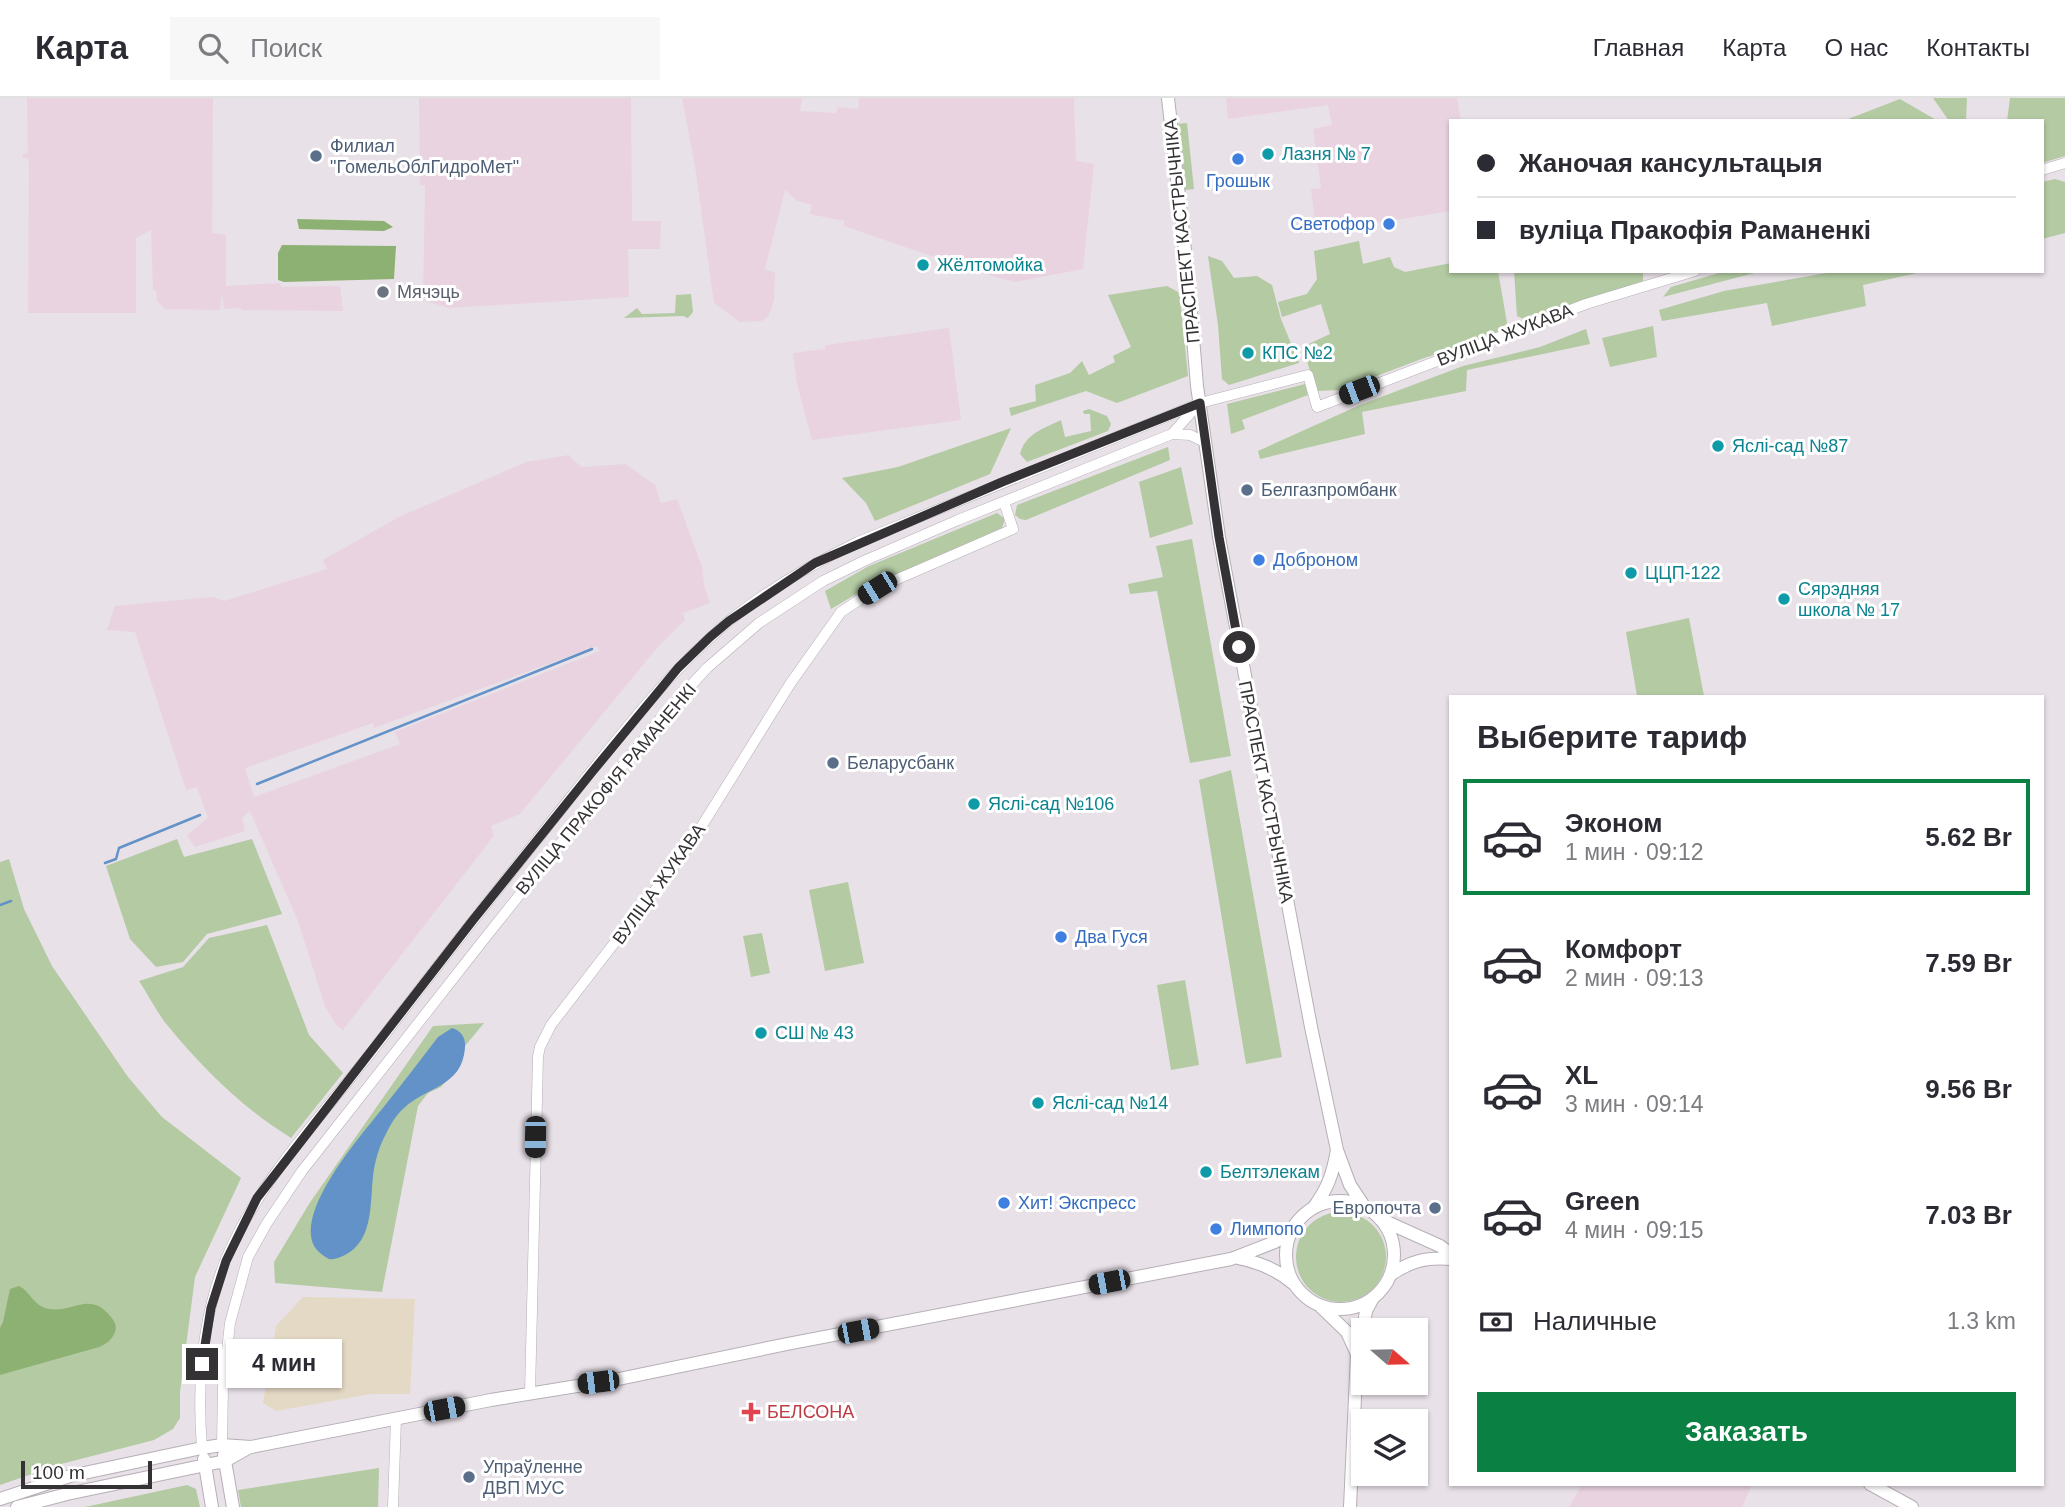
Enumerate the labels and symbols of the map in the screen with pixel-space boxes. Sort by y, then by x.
street label: ПРАСПЕКТ КАСТРЫЧНІКА [1160,118,1204,344]
place label: Филиал "ГомельОблГидроМет" [330,136,519,177]
place label: Лазня № 7 [1282,144,1371,164]
marker: Лазня № 7 [1260,146,1276,162]
marker: Филиал "ГомельОблГидроМет" [308,148,324,164]
marker: Грошык [1230,151,1246,167]
place label: Грошык [1206,171,1270,191]
place label: Светофор [1290,214,1375,234]
marker: Светофор [1381,216,1397,232]
place label: Жёлтомойка [937,255,1044,275]
marker: Жёлтомойка [915,257,931,273]
place label: Мячэць [397,282,460,302]
marker: Мячэць [375,284,391,300]
street label: ВУЛІЦА ЖУКАВА [1434,300,1576,370]
place label: КПС №2 [1262,343,1333,363]
marker: КПС №2 [1240,345,1256,361]
car [1336,373,1383,407]
place label: Яслі-сад №87 [1732,436,1848,456]
marker: Яслі-сад №87 [1710,438,1726,454]
place label: Белгазпромбанк [1261,480,1397,500]
marker: Белгазпромбанк [1239,482,1255,498]
place label: Доброном [1273,550,1358,570]
marker: Доброном [1251,552,1267,568]
place label: ЦЦП-122 [1645,563,1721,583]
marker: ЦЦП-122 [1623,565,1639,581]
car [854,568,901,608]
place label: Сярэдняя школа № 17 [1798,579,1900,620]
marker: Сярэдняя школа № 17 [1776,591,1792,607]
route start [1223,631,1255,663]
street label: ВУЛІЦА ПРАКОФІЯ РАМАНЕНКІ [512,679,700,899]
street label: ПРАСПЕКТ КАСТРЫЧНІКА [1235,679,1297,905]
place label: Беларусбанк [847,753,954,773]
marker: Беларусбанк [825,755,841,771]
place label: Яслі-сад №106 [988,794,1114,814]
marker: Яслі-сад №106 [966,796,982,812]
street label: ВУЛІЦА ЖУКАВА [609,820,709,948]
place label: Два Гуся [1075,927,1148,947]
marker: Два Гуся [1053,929,1069,945]
place label: СШ № 43 [775,1023,854,1043]
marker: СШ № 43 [753,1025,769,1041]
place label: Яслі-сад №14 [1052,1093,1168,1113]
marker: Яслі-сад №14 [1030,1095,1046,1111]
car [525,1116,546,1158]
place label: Белтэлекам [1220,1162,1320,1182]
marker: Белтэлекам [1198,1164,1214,1180]
place label: Хит! Экспресс [1018,1193,1136,1213]
marker: Хит! Экспресс [996,1195,1012,1211]
place label: Европочта [1333,1198,1422,1218]
marker: Европочта [1427,1200,1443,1216]
place label: Лимпопо [1230,1219,1304,1239]
marker: Лимпопо [1208,1221,1224,1237]
car [1087,1268,1132,1296]
car [836,1317,881,1345]
north arrow [1351,1318,1428,1395]
callout: 4 мин [227,1340,342,1388]
route end [186,1348,218,1380]
car [576,1369,621,1395]
car [422,1395,467,1423]
marker: БЕЛСОНА [741,1402,761,1422]
place label: БЕЛСОНА [767,1402,854,1422]
place label: Упраўленне ДВП МУС [483,1457,583,1498]
scale bar [21,1458,152,1490]
marker: Упраўленне ДВП МУС [461,1469,477,1485]

